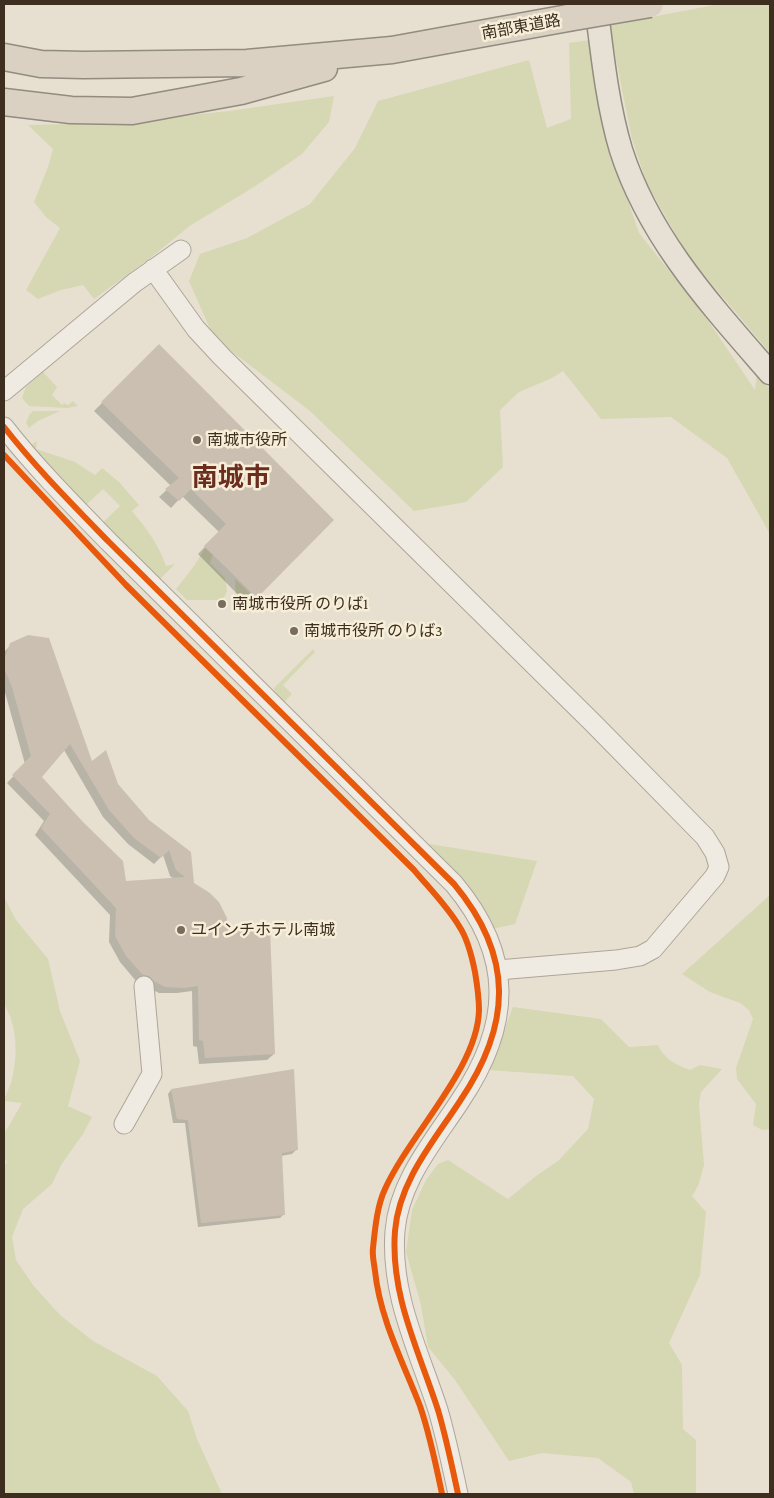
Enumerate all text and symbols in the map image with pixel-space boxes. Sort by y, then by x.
street label: 南部東道路 [480,11,562,43]
place label: 南城市役所 [207,430,287,450]
marker: 南城市役所 [191,434,203,446]
district label: 南城市 [192,462,270,494]
place label: 南城市役所 のりば1 [232,594,368,614]
marker: 南城市役所 のりば1 [216,598,228,610]
place label: 南城市役所 のりば3 [304,621,443,641]
marker: 南城市役所 のりば3 [288,625,300,637]
place label: ユインチホテル南城 [191,920,335,940]
marker: ユインチホテル南城 [175,924,187,936]

